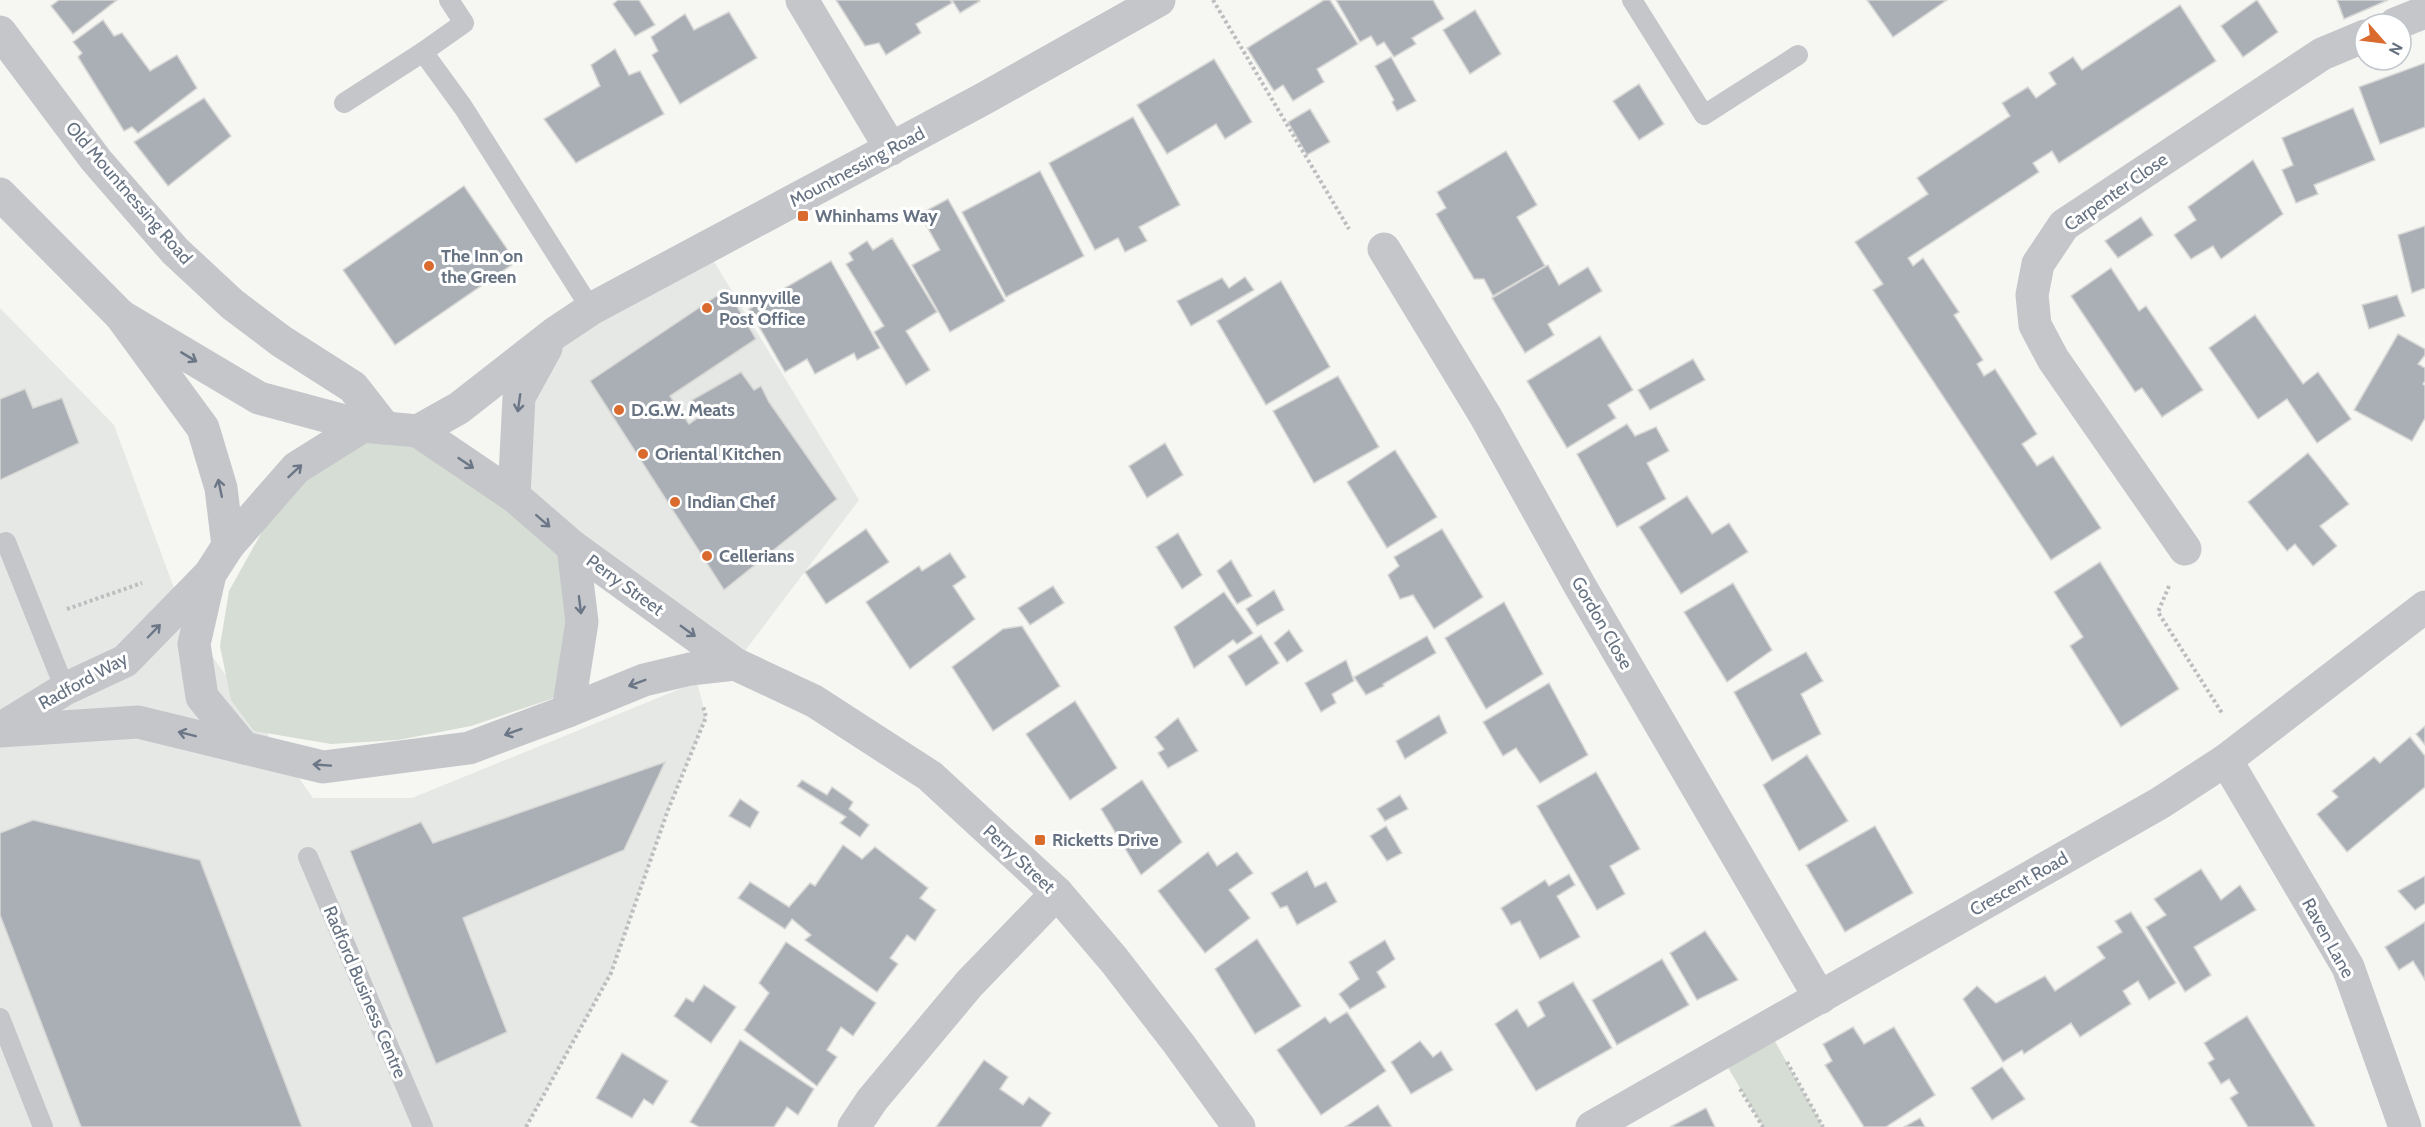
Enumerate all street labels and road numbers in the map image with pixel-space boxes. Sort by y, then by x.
street label: Old Mountnessing Road [61,117,197,269]
street label: Mountnessing Road [786,122,928,212]
street label: Carpenter Close [2060,148,2172,236]
street label: Perry Street [582,550,668,620]
street label: Gordon Close [1567,573,1637,673]
street label: Radford Way [35,648,131,714]
street label: Perry Street [979,820,1059,898]
street label: Crescent Road [1966,847,2072,921]
street label: Raven Lane [2297,894,2359,982]
street label: Radford Business Centre [319,903,411,1081]

